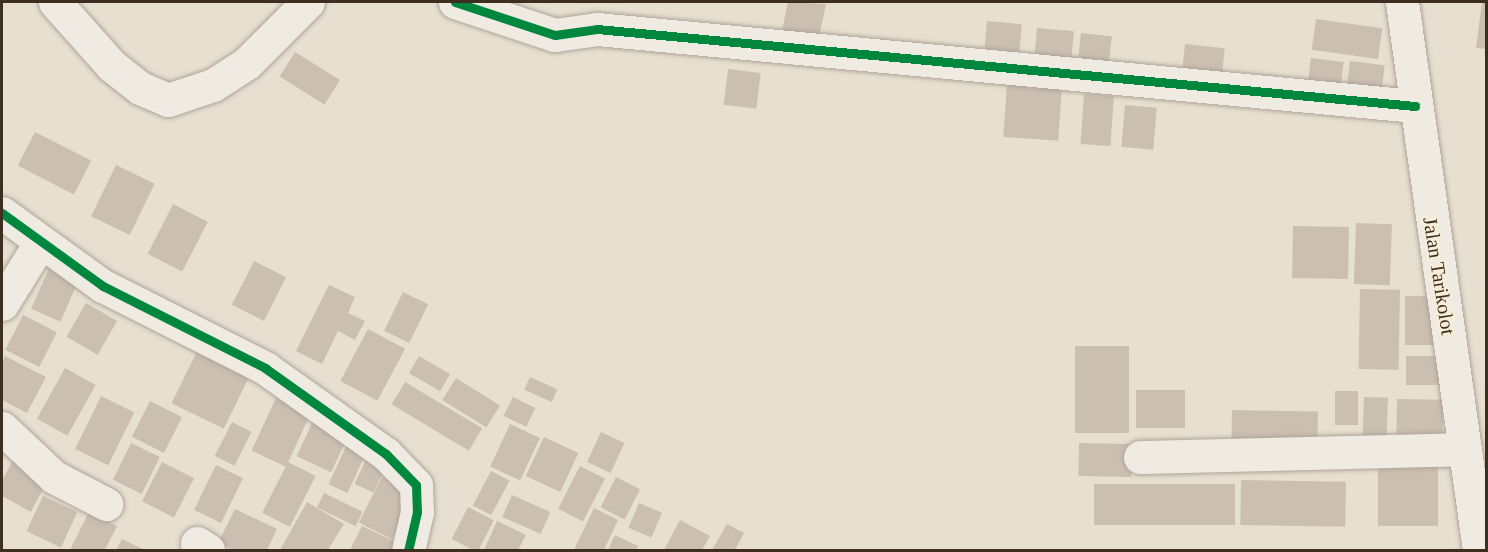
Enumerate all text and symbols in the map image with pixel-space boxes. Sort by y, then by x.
street label: Jalan Tarikolot [1418,215,1460,337]

